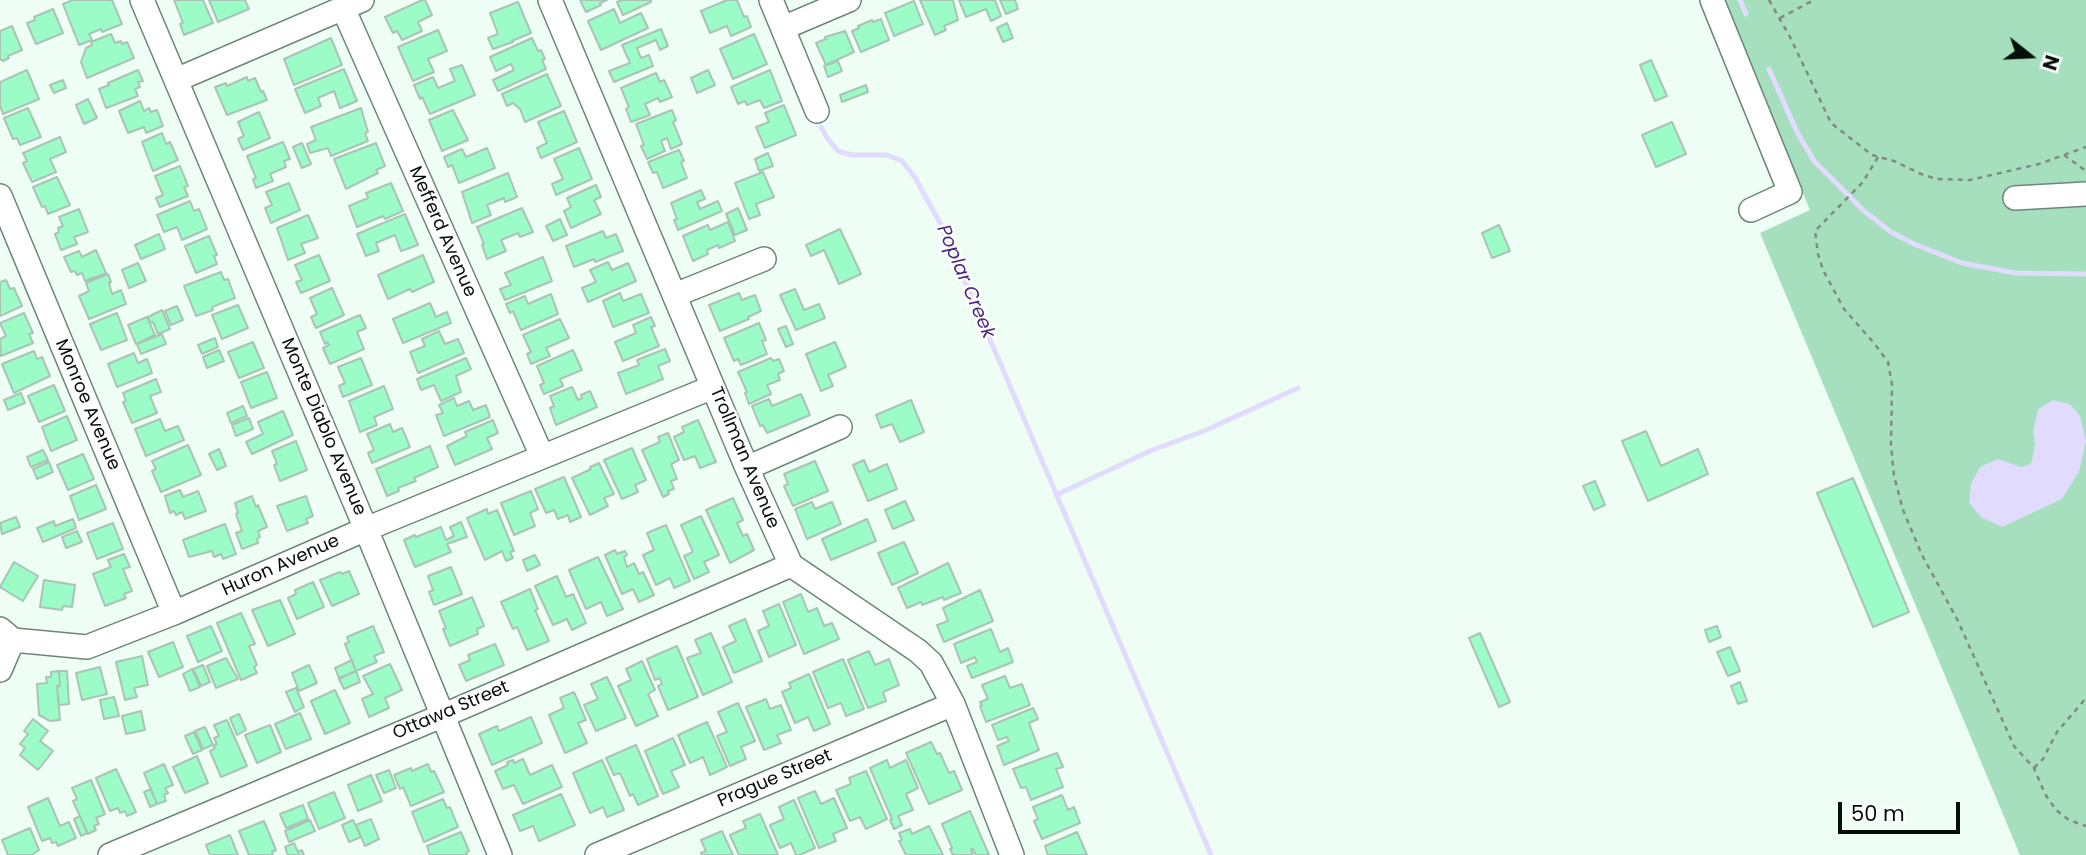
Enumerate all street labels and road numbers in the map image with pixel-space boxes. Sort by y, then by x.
street label: Mefferd Avenue [403,163,481,301]
street label: Monte Diablo Avenue [276,335,370,519]
street label: Monroe Avenue [50,336,124,474]
street label: Trollman Avenue [704,384,784,532]
street label: Huron Avenue [219,530,343,602]
street label: Ottawa Street [390,677,512,745]
street label: Prague Street [715,745,835,813]

